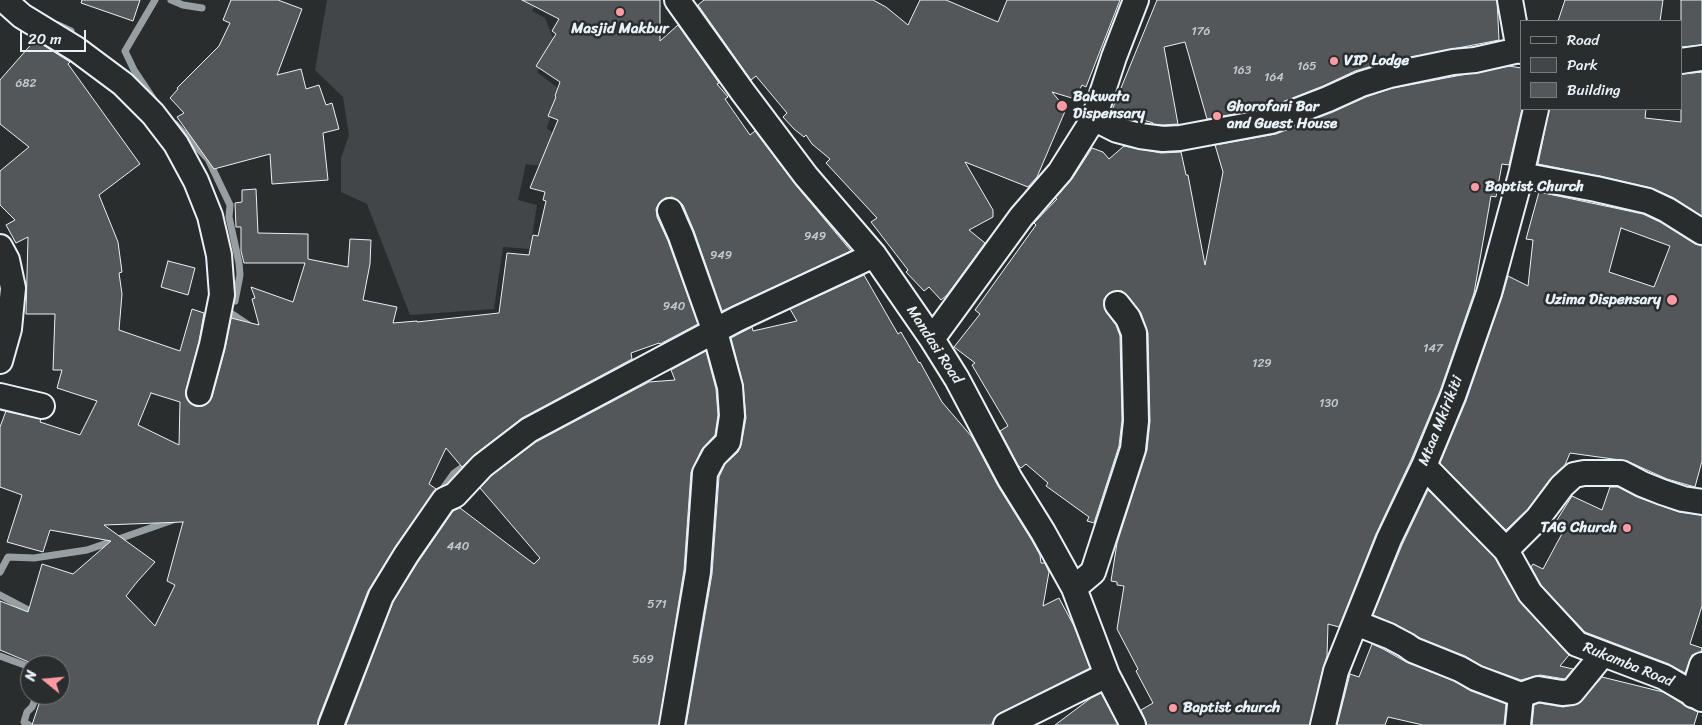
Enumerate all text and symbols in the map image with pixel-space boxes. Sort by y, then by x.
marker: Masjid Makbur [614,6,626,18]
scale bar [22,20,89,52]
place label: Masjid Makbur [571,20,669,38]
legend [1520,20,1682,110]
house number: 176 [1192,25,1210,39]
text: 20 m [28,26,62,52]
text: Road [1567,27,1599,53]
place label: VIP Lodge [1344,52,1409,70]
text: Park [1567,52,1598,78]
marker: VIP Lodge [1328,55,1340,67]
house number: 165 [1297,60,1317,74]
house number: 163 [1233,64,1251,78]
house number: 164 [1264,71,1284,85]
house number: 682 [16,77,36,91]
text: Building [1567,77,1621,103]
place label: Bakwata Dispensary [1073,88,1145,123]
place label: Ghorofani Bar and Guest House [1227,98,1337,133]
marker: Bakwata Dispensary [1055,99,1069,113]
marker: Ghorofani Bar and Guest House [1211,110,1223,122]
place label: Baptist Church [1485,178,1584,196]
marker: Baptist Church [1469,181,1481,193]
house number: 949 [804,230,826,244]
house number: 949 [710,249,732,263]
place label: Uzima Dispensary [1546,291,1661,309]
marker: Uzima Dispensary [1665,293,1679,307]
house number: 940 [663,300,685,314]
street label: Mandasi Road [902,303,966,387]
house number: 147 [1423,342,1443,356]
house number: 129 [1252,357,1272,371]
street label: Mtaa Mkirikiti [1415,373,1467,469]
house number: 130 [1319,397,1339,411]
place label: TAG Church [1541,519,1617,537]
marker: TAG Church [1621,522,1633,534]
house number: 440 [447,540,469,554]
house number: 571 [647,598,667,612]
street label: Rukamba Road [1580,639,1676,691]
house number: 569 [632,653,654,667]
north arrow [20,655,70,705]
text: N [18,667,45,684]
place label: Baptist church [1183,699,1280,717]
marker: Baptist church [1167,702,1179,714]

